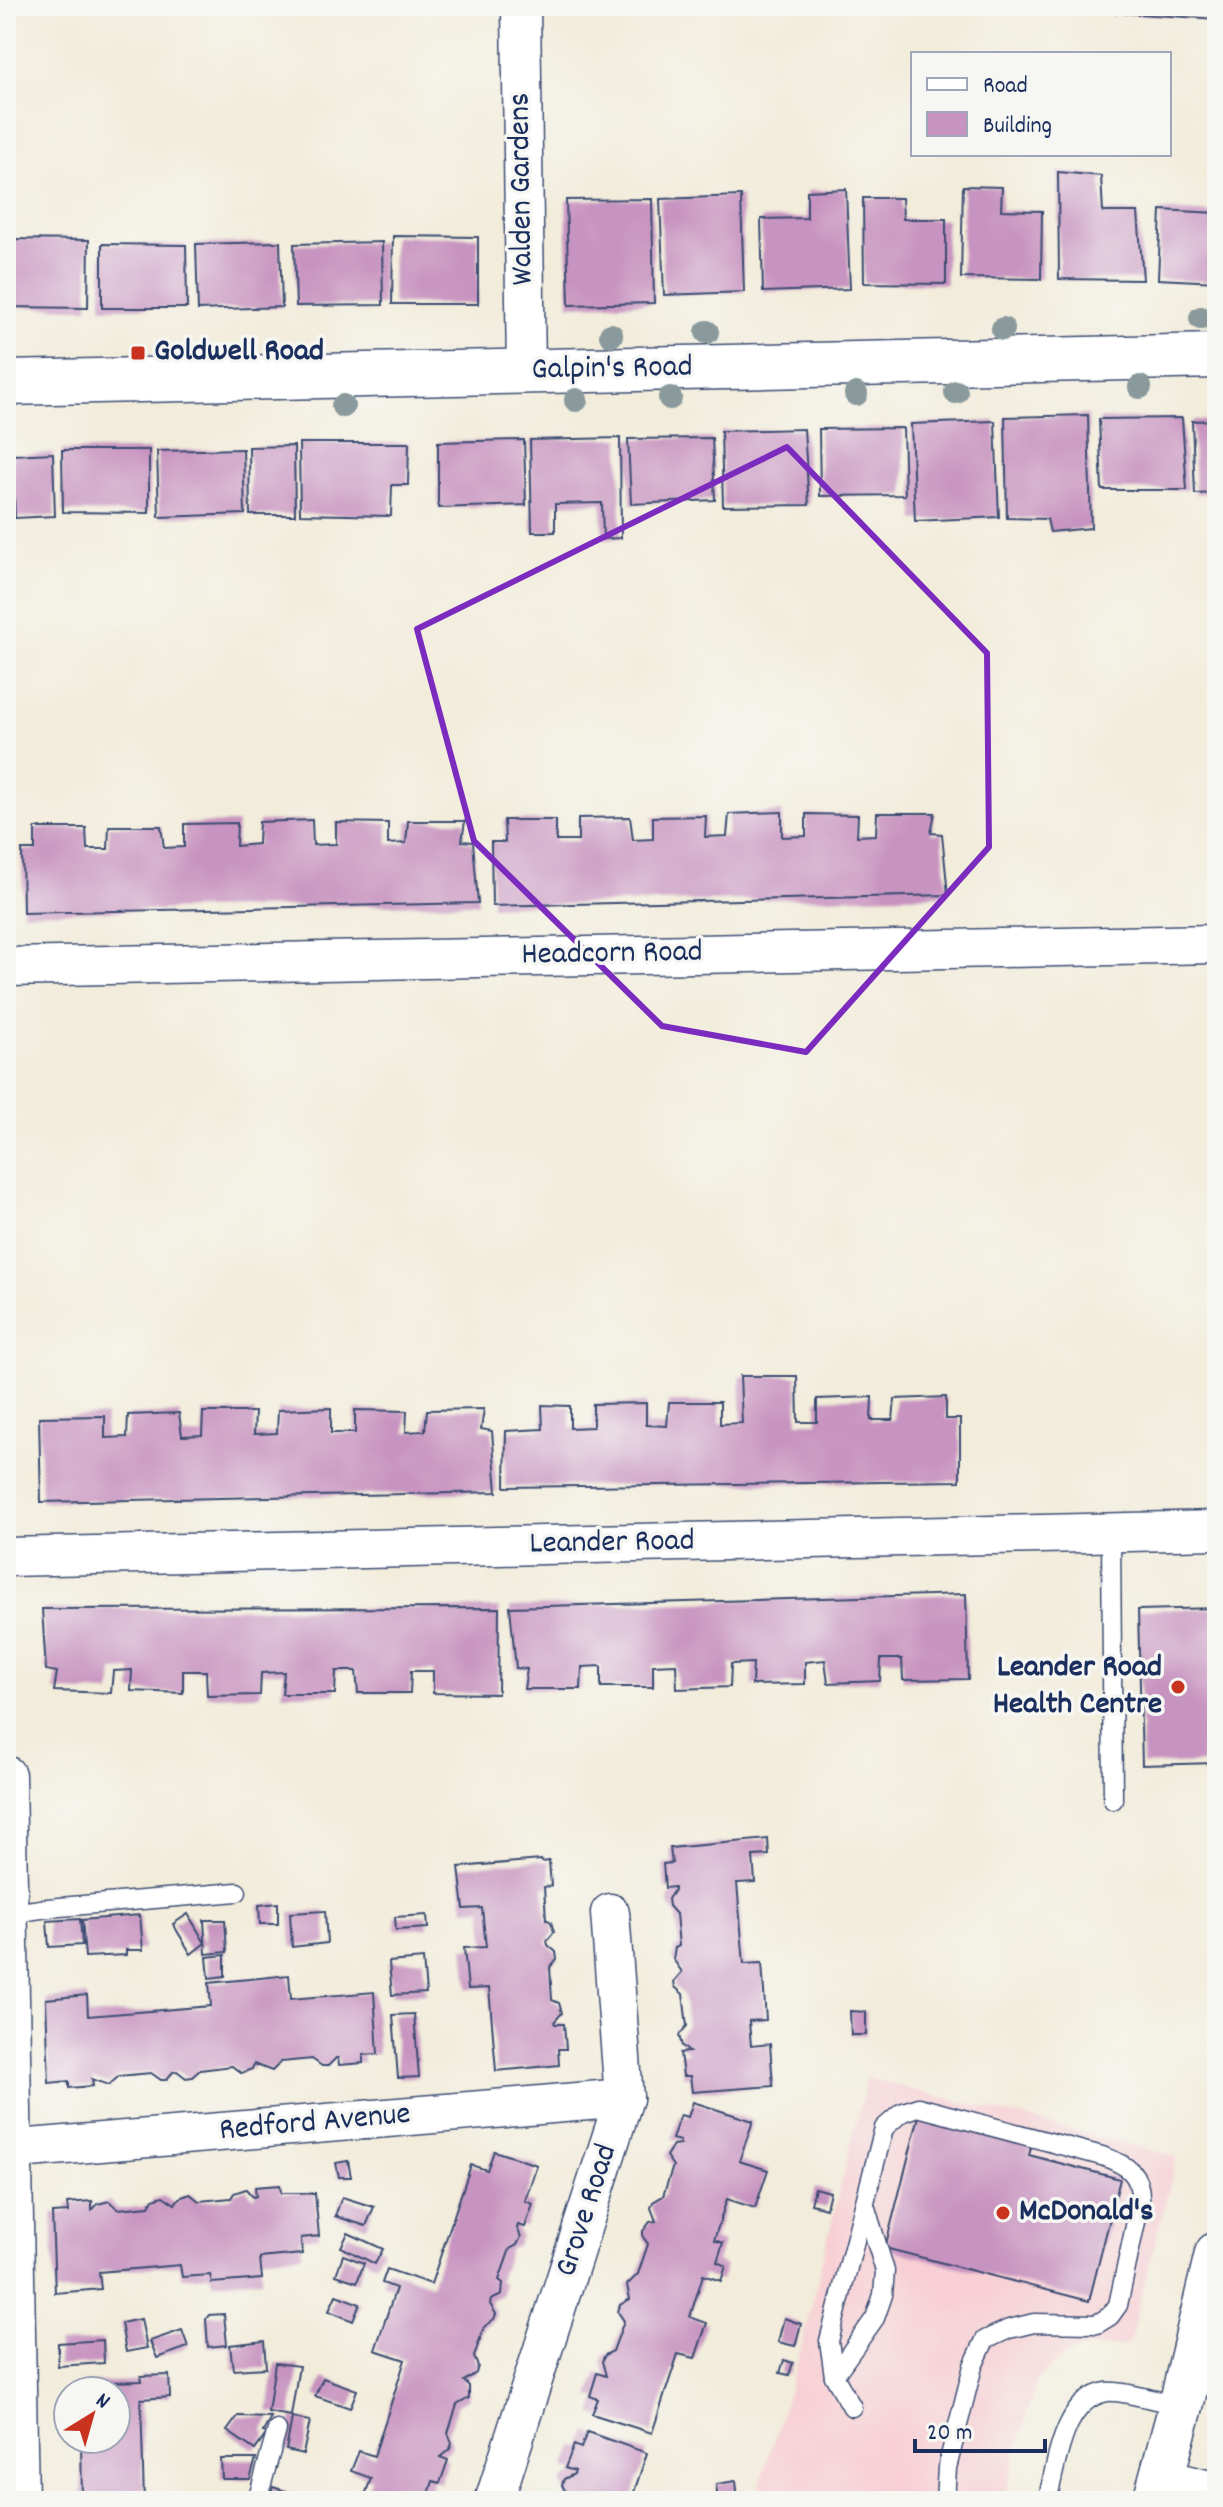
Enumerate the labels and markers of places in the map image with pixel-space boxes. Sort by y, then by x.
place label: Goldwell Road [154,330,324,376]
marker: Goldwell Road [129,344,147,362]
place label: Leander Road Health Centre [993,1646,1162,1729]
marker: Leander Road Health Centre [1169,1678,1187,1696]
place label: McDonald's [1019,2190,1154,2236]
marker: McDonald's [994,2204,1012,2222]

